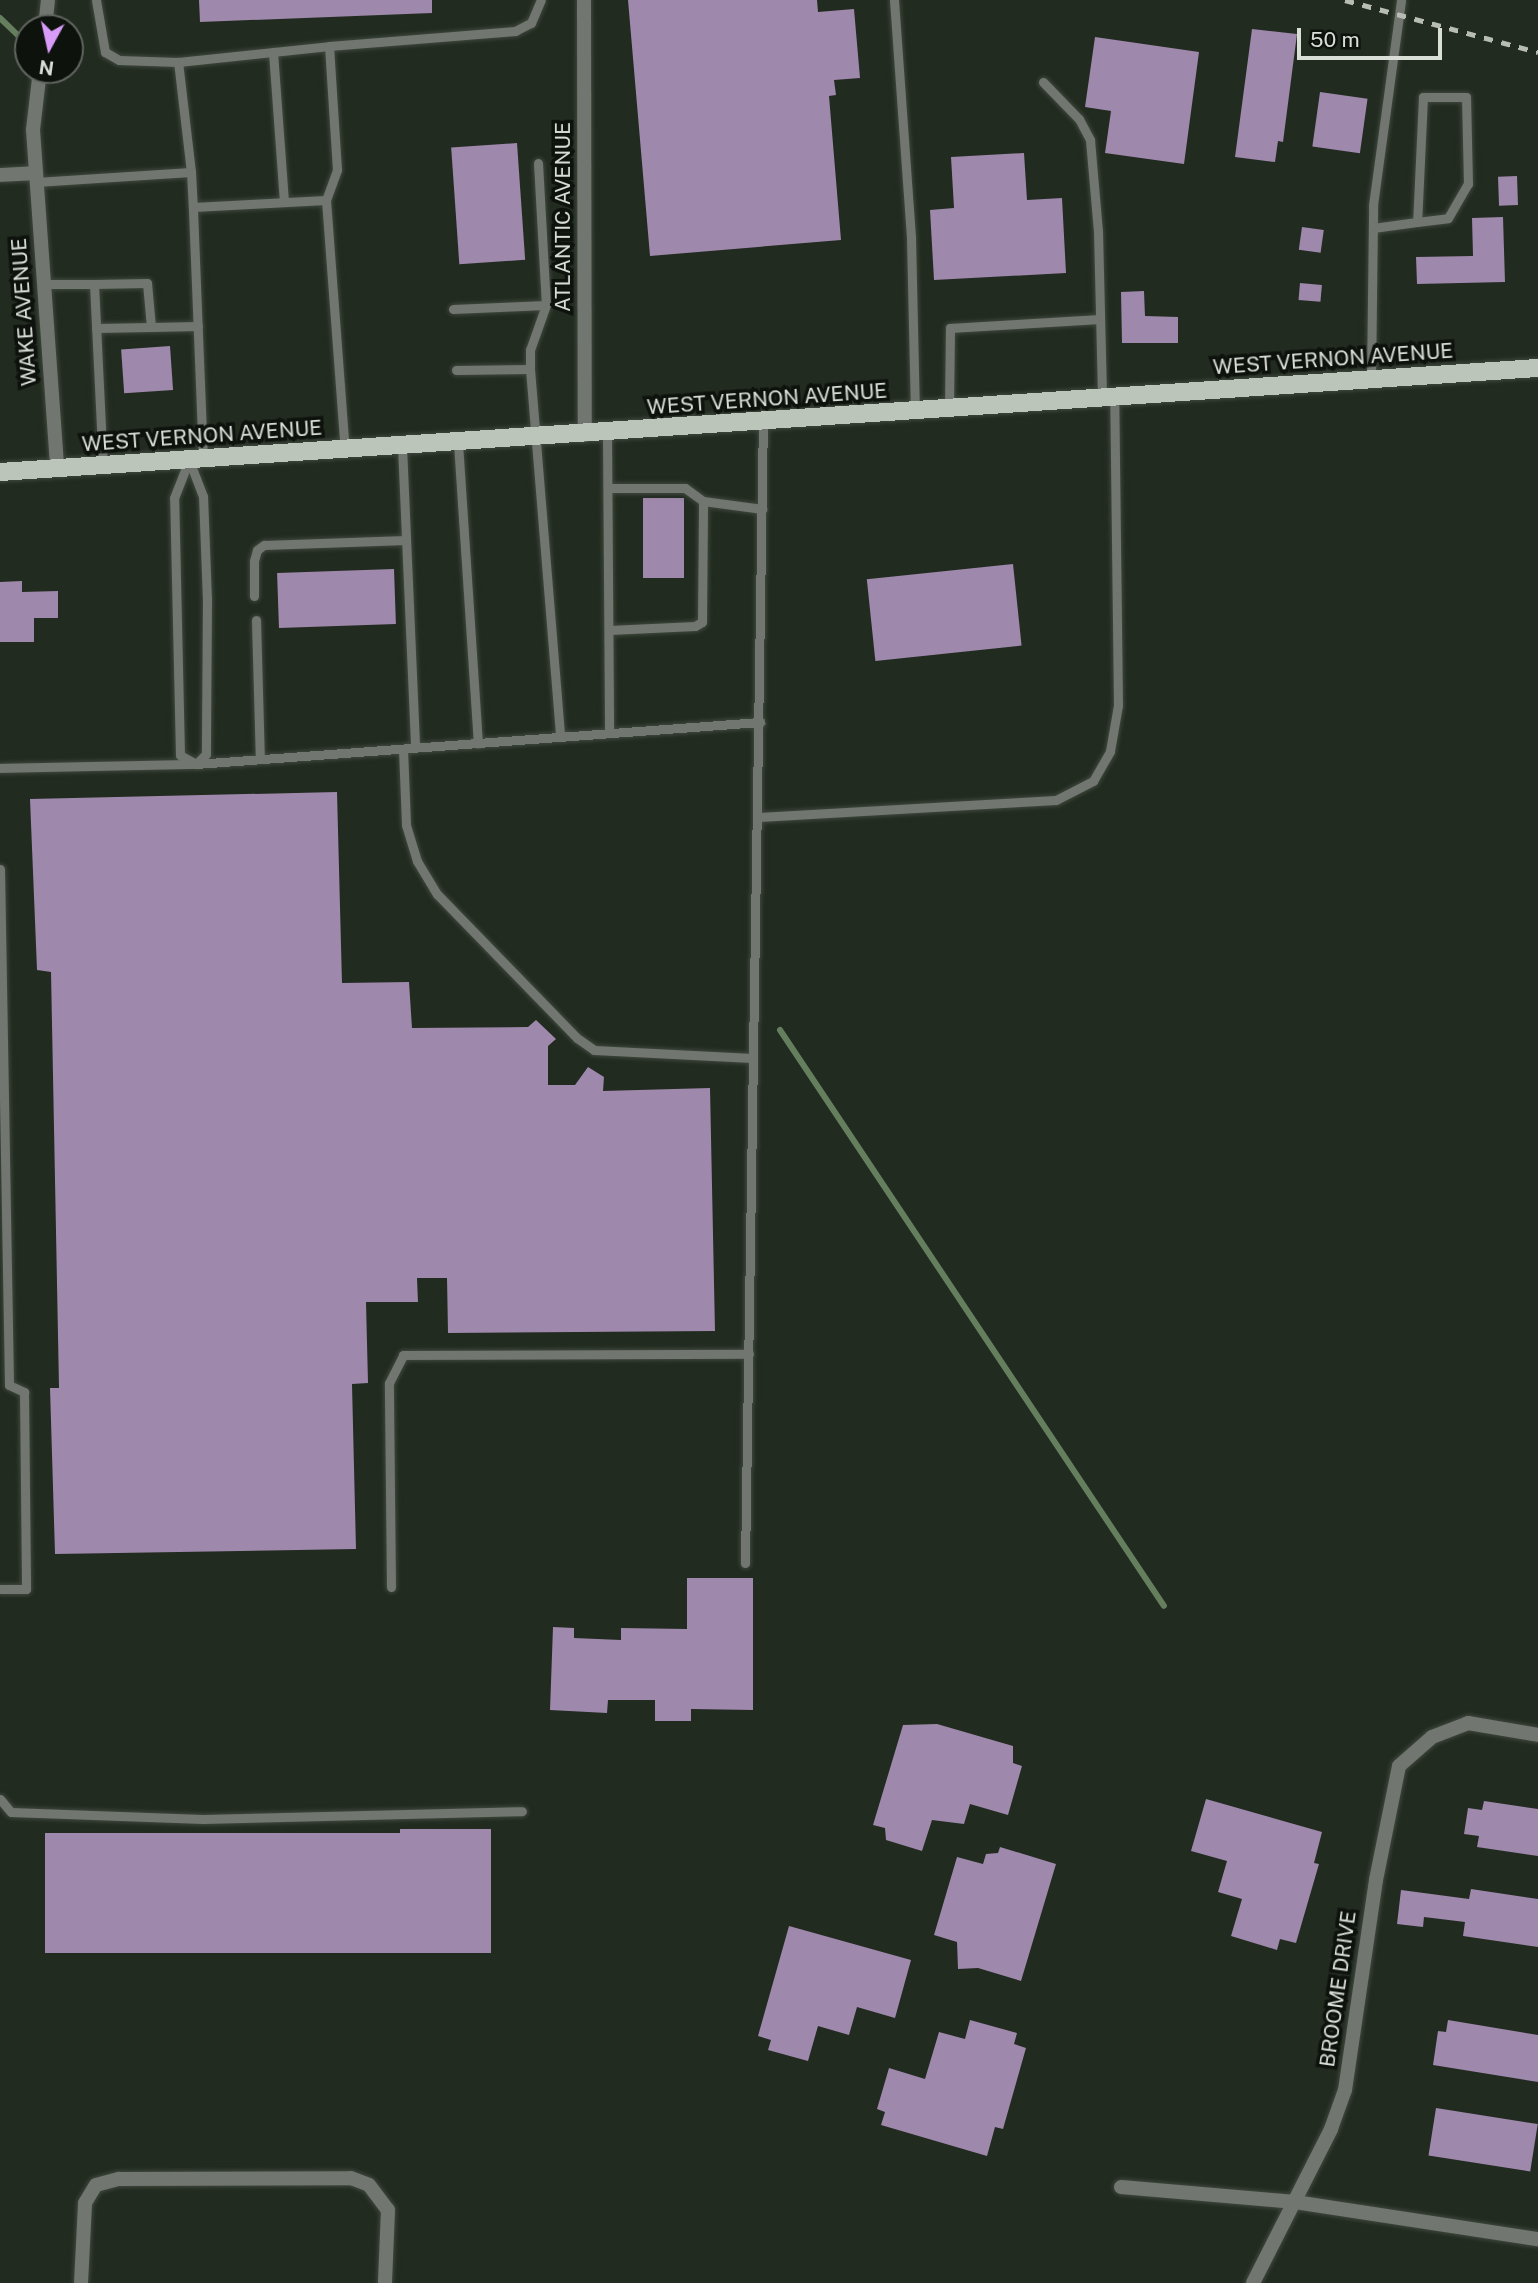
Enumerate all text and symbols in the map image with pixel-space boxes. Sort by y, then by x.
north arrow [14,14,84,84]
scale bar [1300,14,1445,58]
text: 50 m [1310,27,1360,52]
text: N [37,56,55,80]
street label: ATLANTIC AVENUE [550,122,576,312]
street label: WAKE AVENUE [6,237,42,387]
street label: WEST VERNON AVENUE [1212,338,1454,380]
street label: WEST VERNON AVENUE [646,378,888,420]
street label: WEST VERNON AVENUE [81,415,323,457]
street label: BROOME DRIVE [1315,1909,1361,2069]

